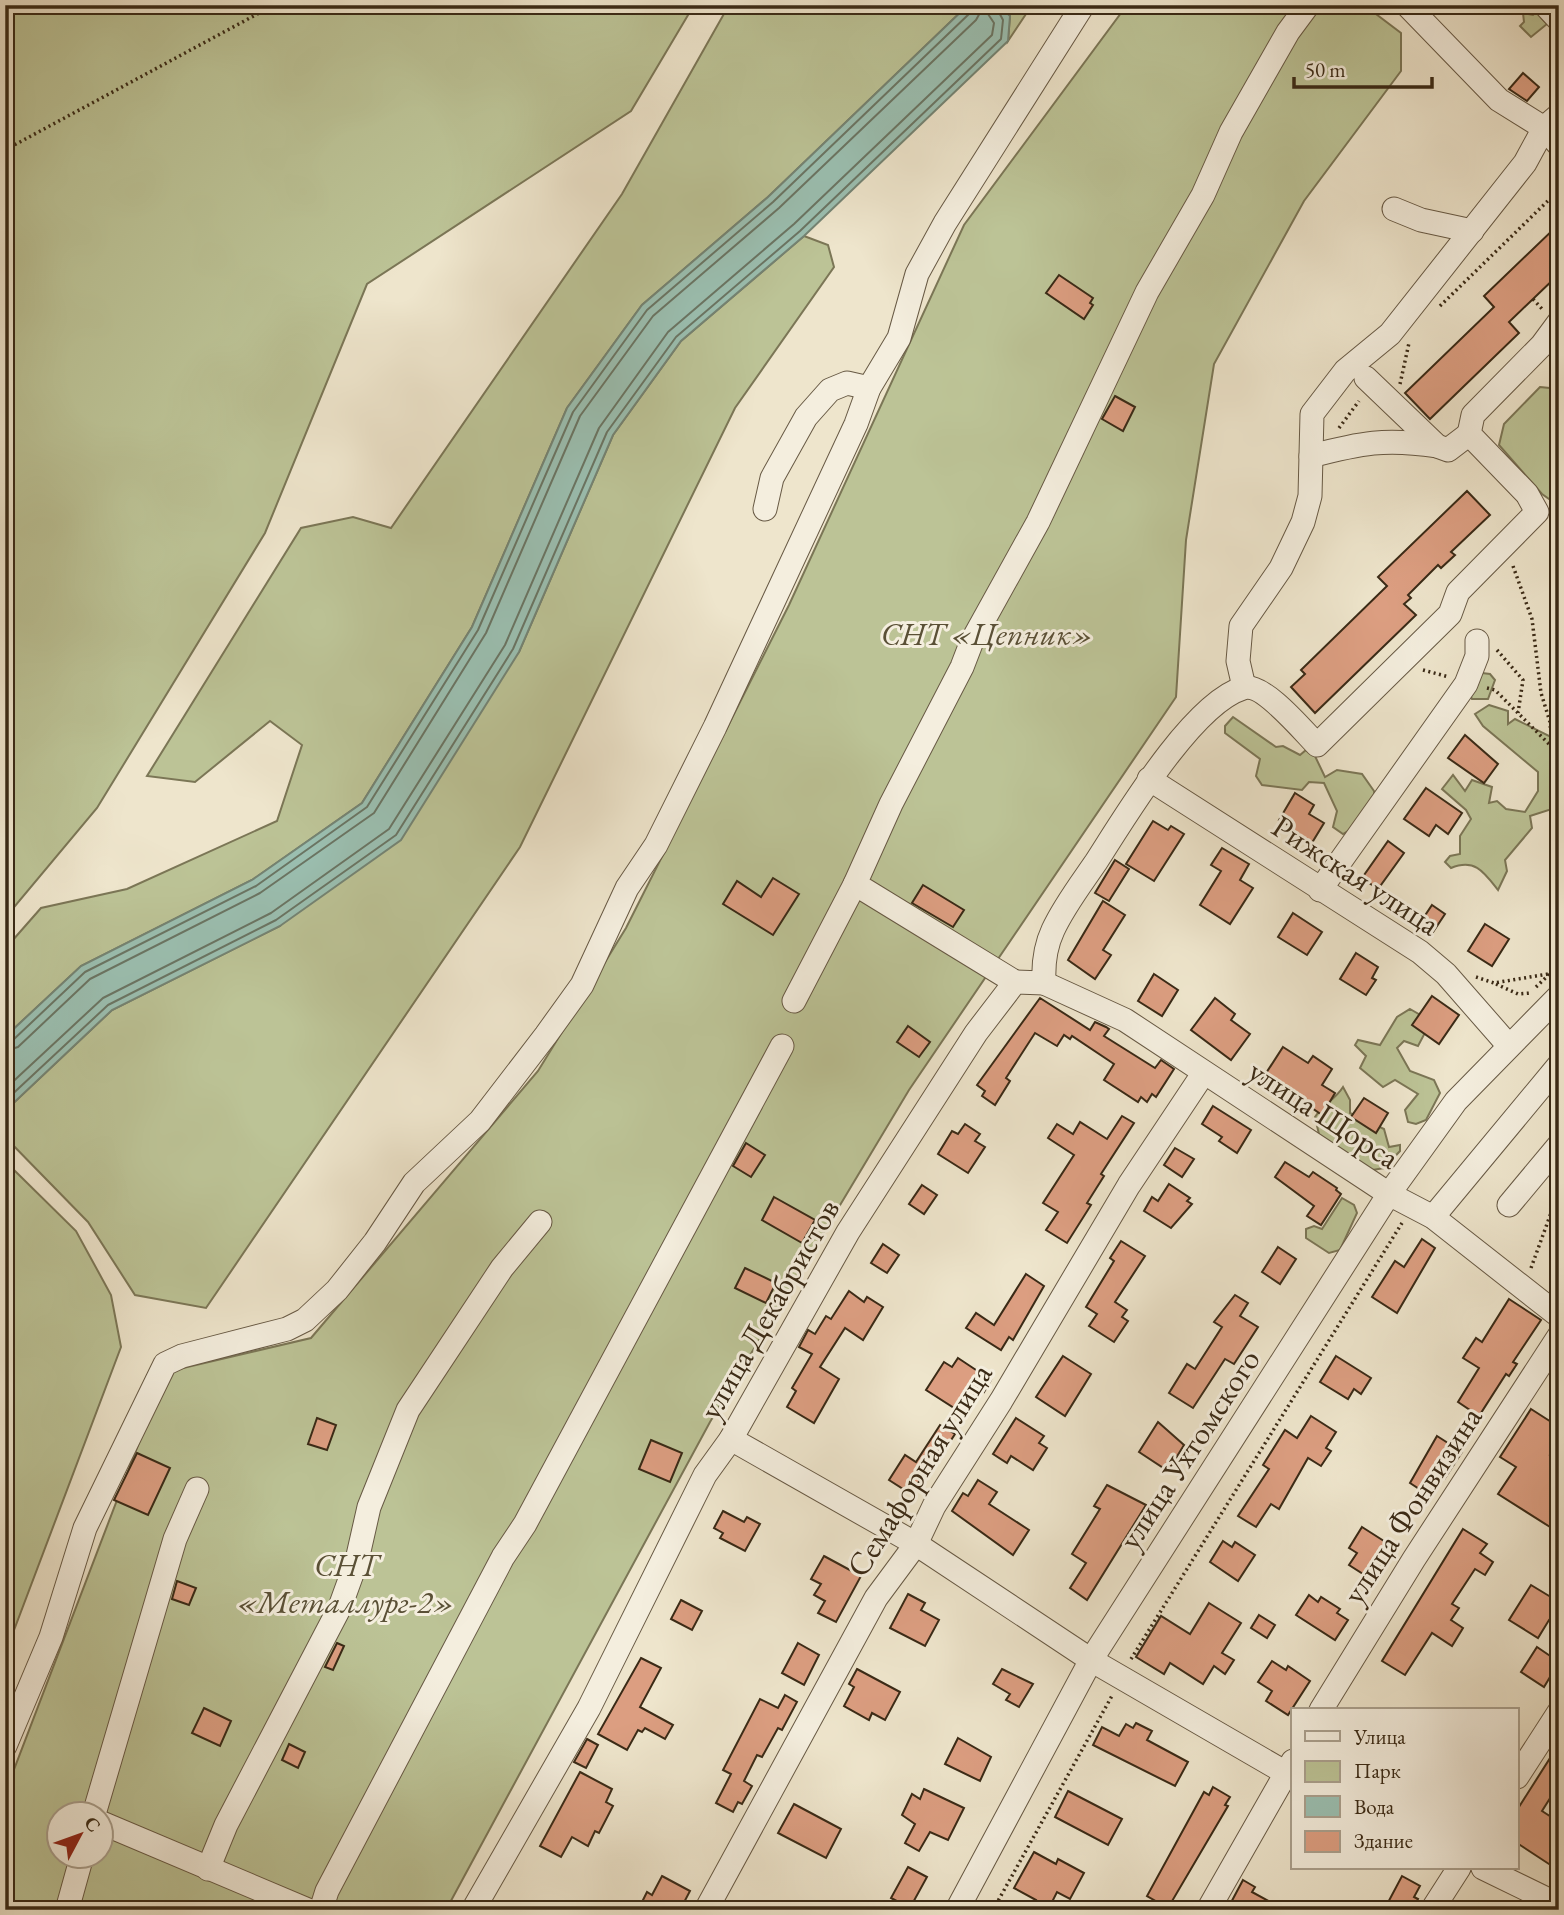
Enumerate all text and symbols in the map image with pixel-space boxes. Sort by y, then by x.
scale bar [1294,46,1433,90]
text: 50 m [1305,56,1346,83]
park label: СНТ «Цепник» [881,613,1093,655]
street label: Рижская улица [1264,805,1448,945]
street label: улица Щорса [1240,1050,1408,1179]
street label: улица Декабристов [689,1191,849,1427]
street label: улица Ухтомского [1109,1341,1269,1557]
street label: Семафорная улица [837,1355,1002,1585]
street label: улица Фонвизина [1333,1398,1492,1612]
park label: СНТ «Металлург-2» [237,1544,455,1623]
legend [1291,1708,1518,1870]
text: Улица [1353,1723,1406,1750]
text: Парк [1354,1757,1401,1784]
text: Вода [1354,1793,1395,1820]
north arrow [46,1800,116,1870]
text: С [79,1811,106,1837]
text: Здание [1354,1827,1413,1854]

